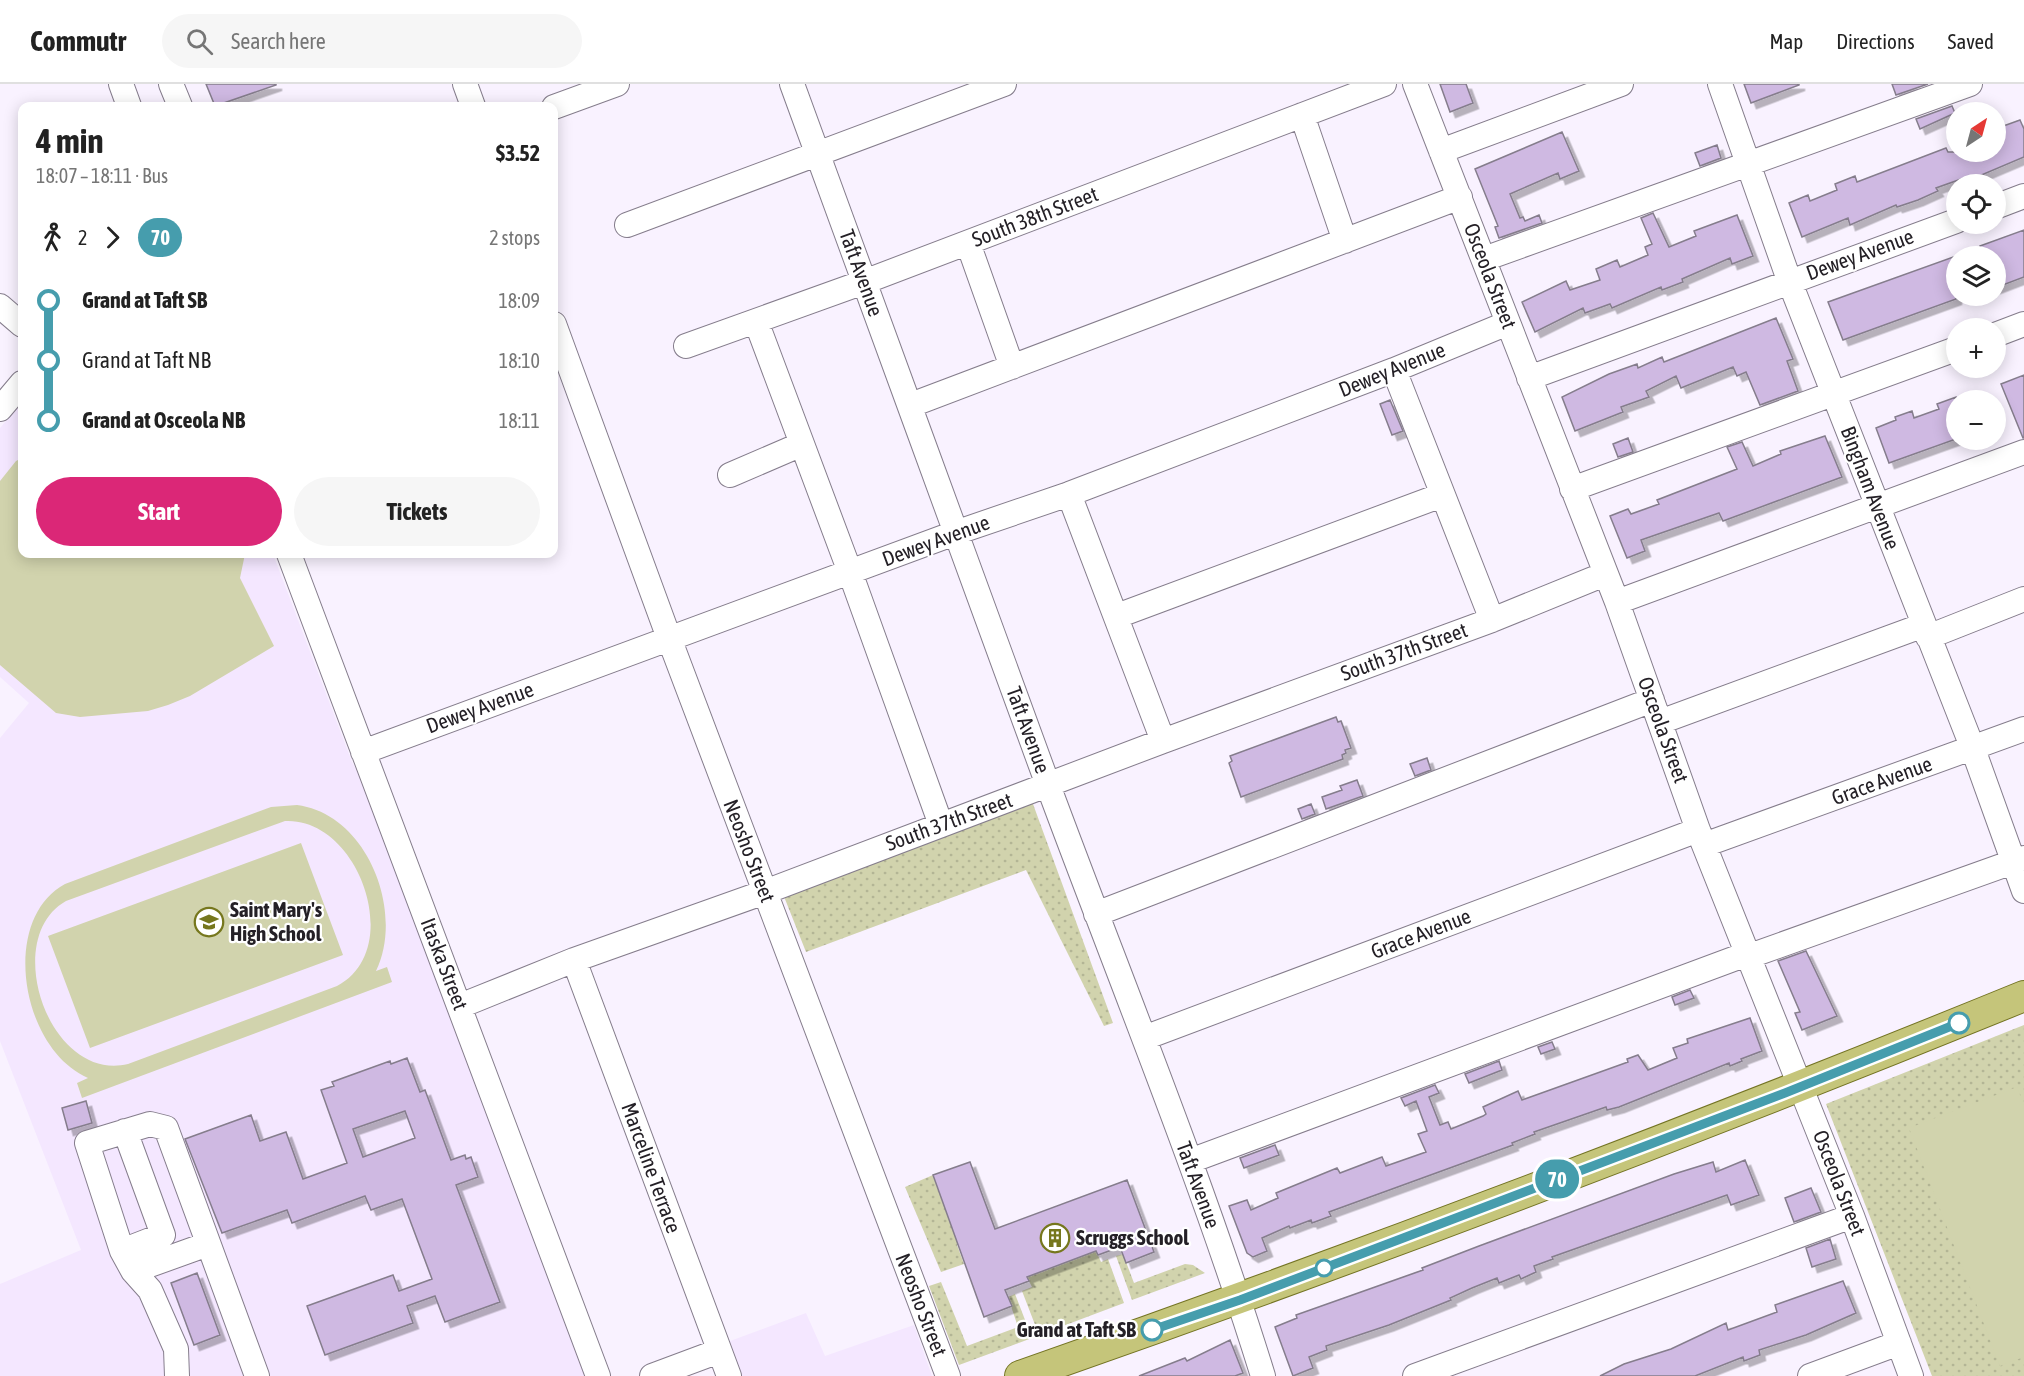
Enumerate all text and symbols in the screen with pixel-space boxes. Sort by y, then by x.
search box [162,14,582,68]
text: Commutr [30,25,126,57]
icon: search [183,25,216,58]
text: Search here [231,28,326,54]
text: Map [1769,29,1803,53]
text: Directions [1836,29,1915,53]
text: Saved [1948,29,1994,53]
north arrow [1946,102,2006,162]
map controls [1946,102,2006,450]
text: 4 min [36,122,103,160]
text: $3.52 [496,140,540,166]
text: 18:07 – 18:11 · Bus [36,164,168,187]
button: locate [1946,174,2006,234]
street label: South 38th Street [968,181,1101,251]
street label: Osceola Street [1460,220,1522,332]
icon: walk [36,221,69,254]
icon: forward [96,221,129,254]
street label: Dewey Avenue [1803,224,1917,285]
text: 70 [150,225,170,249]
text: 2 [78,226,87,249]
text: 2 stops [489,226,540,249]
street label: Taft Avenue [835,226,889,319]
button: layers [1946,246,2006,306]
text: Grand at Taft SB [82,287,207,313]
text: 18:09 [498,289,540,312]
button: + [1946,318,2006,378]
street label: Dewey Avenue [1335,337,1448,401]
text: Grand at Taft NB [82,347,211,373]
text: 18:10 [499,349,540,372]
button: − [1946,390,2006,450]
text: Grand at Osceola NB [82,407,245,433]
text: 18:11 [499,409,540,432]
street label: Bingham Avenue [1836,423,1905,553]
button: Start [36,477,282,546]
button: Tickets [294,477,540,546]
street label: Dewey Avenue [879,510,993,571]
street label: South 37th Street [1337,617,1470,685]
street label: Osceola Street [1634,673,1694,786]
street label: Dewey Avenue [423,677,537,738]
street label: Taft Avenue [1002,683,1056,776]
street label: Grace Avenue [1828,751,1935,809]
street label: South 37th Street [882,787,1015,855]
street label: Neosho Street [719,796,781,905]
place label: Saint Mary's High School [230,897,323,945]
street label: Grace Avenue [1367,903,1474,963]
school or university icon: Saint Mary's High School [193,906,225,938]
street label: Itaska Street [416,914,473,1013]
unlabelled marker [1948,1012,1970,1034]
street label: Marceline Terrace [617,1099,687,1236]
street label: Osceola Street [1809,1127,1871,1239]
street label: Taft Avenue [1172,1138,1226,1231]
line badge: 70 [1530,1160,1584,1198]
text: 70 [1547,1167,1567,1191]
building icon: Scruggs School [1039,1222,1071,1254]
place label: Scruggs School [1076,1225,1189,1249]
street label: Neosho Street [891,1250,953,1359]
unlabelled marker [1315,1259,1333,1277]
place label: Grand at Taft SB [1017,1317,1136,1341]
marker: Grand at Taft SB [1141,1319,1163,1341]

